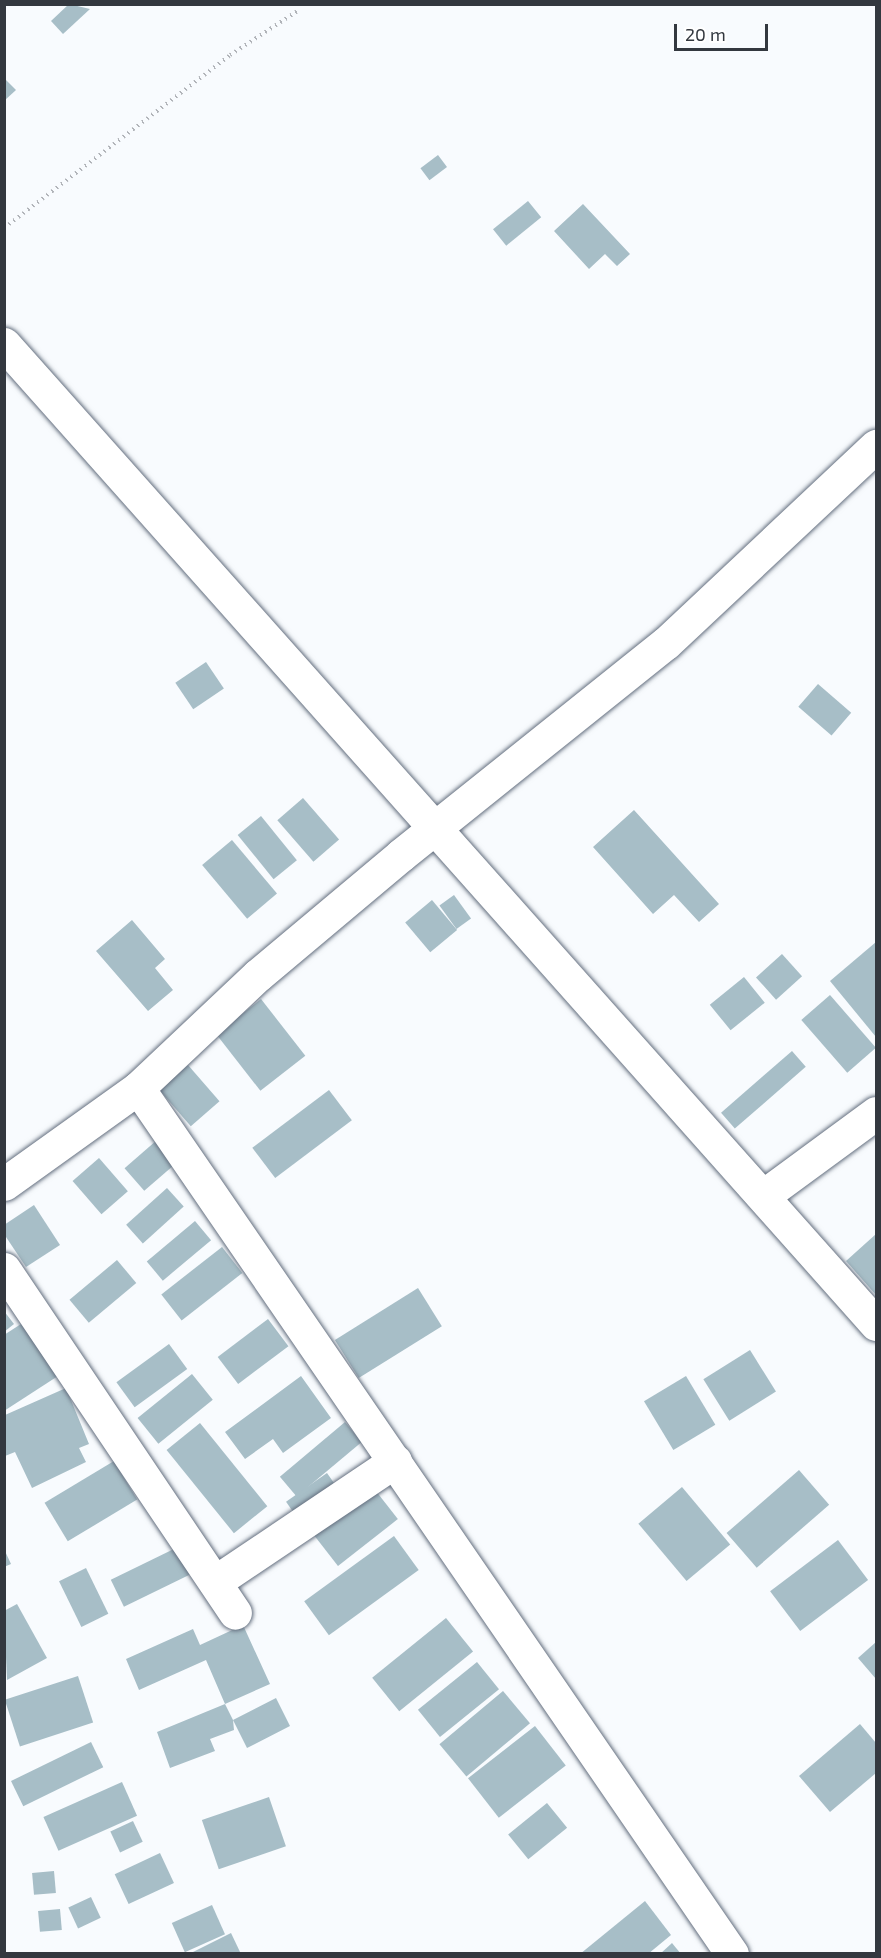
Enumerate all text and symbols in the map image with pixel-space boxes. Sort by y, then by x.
scale bar [677,12,772,50]
text: 20 m [685,23,726,45]

